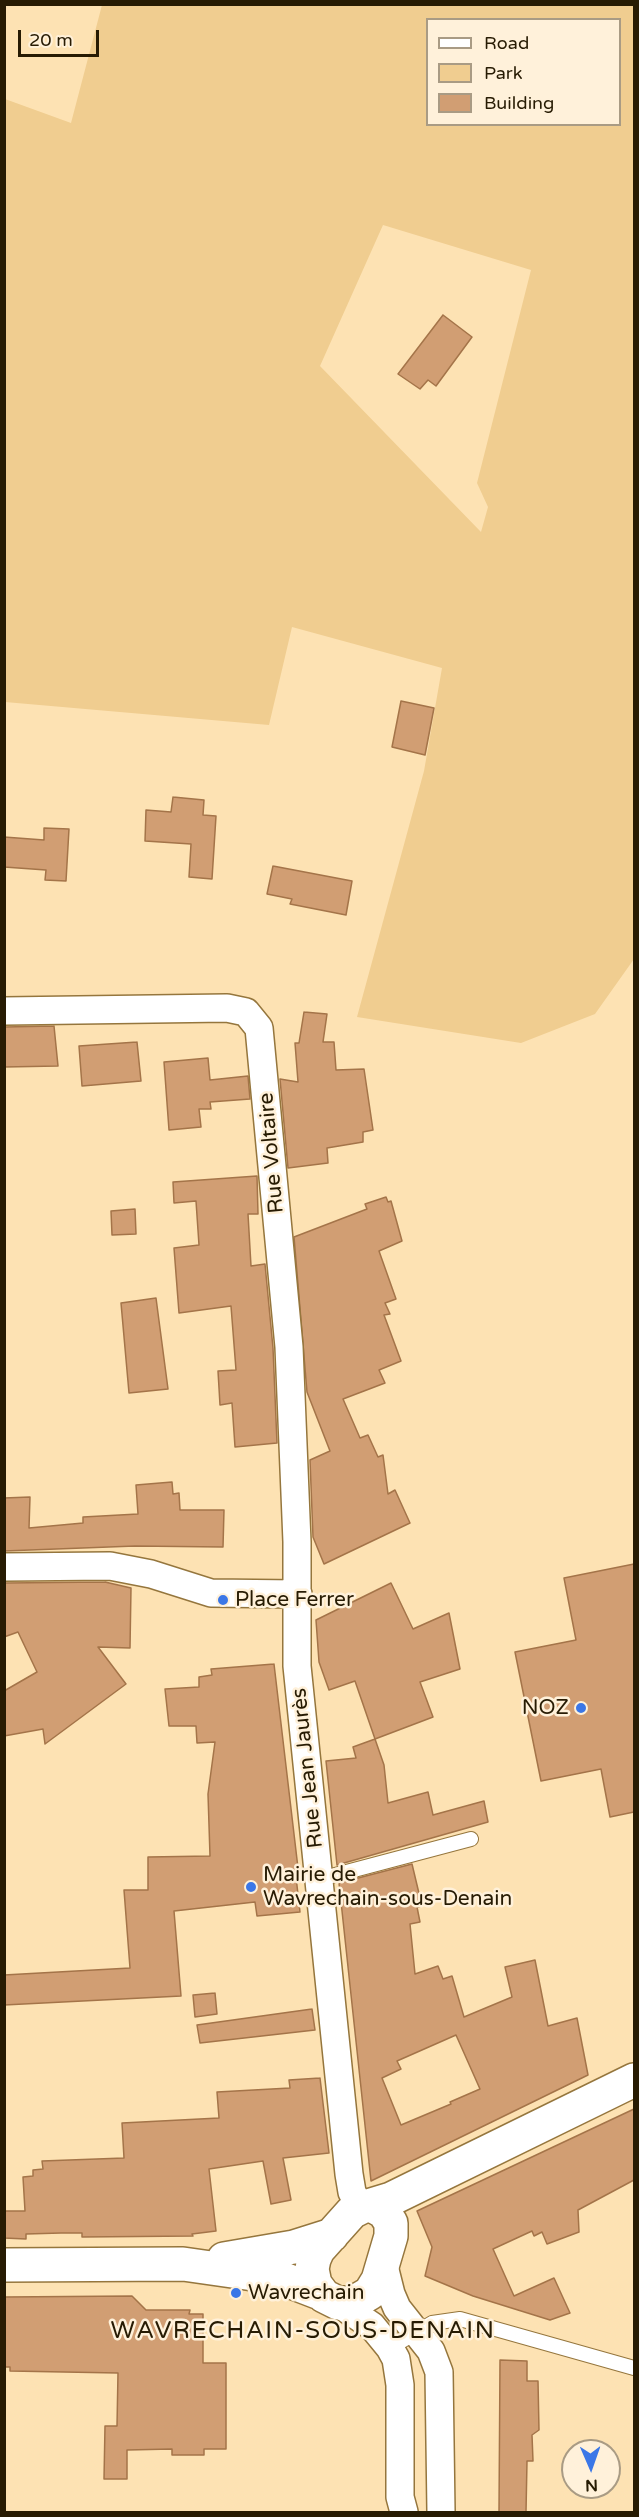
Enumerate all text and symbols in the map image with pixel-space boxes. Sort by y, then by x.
scale bar [21,18,102,56]
legend [426,18,621,126]
text: 20 m [29,29,73,51]
text: Road [484,32,529,54]
text: Park [484,62,522,84]
text: Building [484,92,554,114]
street label: Rue Voltaire [254,1092,290,1214]
place label: Place Ferrer [235,1587,354,1613]
marker: Place Ferrer [216,1593,230,1607]
street label: Rue Jean Jaurès [287,1687,329,1849]
place label: NOZ [522,1695,569,1721]
marker: NOZ [574,1701,588,1715]
place label: Mairie de Wavrechain-sous-Denain [263,1862,512,1912]
marker: Mairie de Wavrechain-sous-Denain [244,1880,258,1894]
place label: Wavrechain [248,2280,365,2306]
marker: Wavrechain [229,2286,243,2300]
district label: WAVRECHAIN-SOUS-DENAIN [111,2318,495,2346]
north arrow [561,2439,621,2499]
text: N [585,2475,598,2495]

